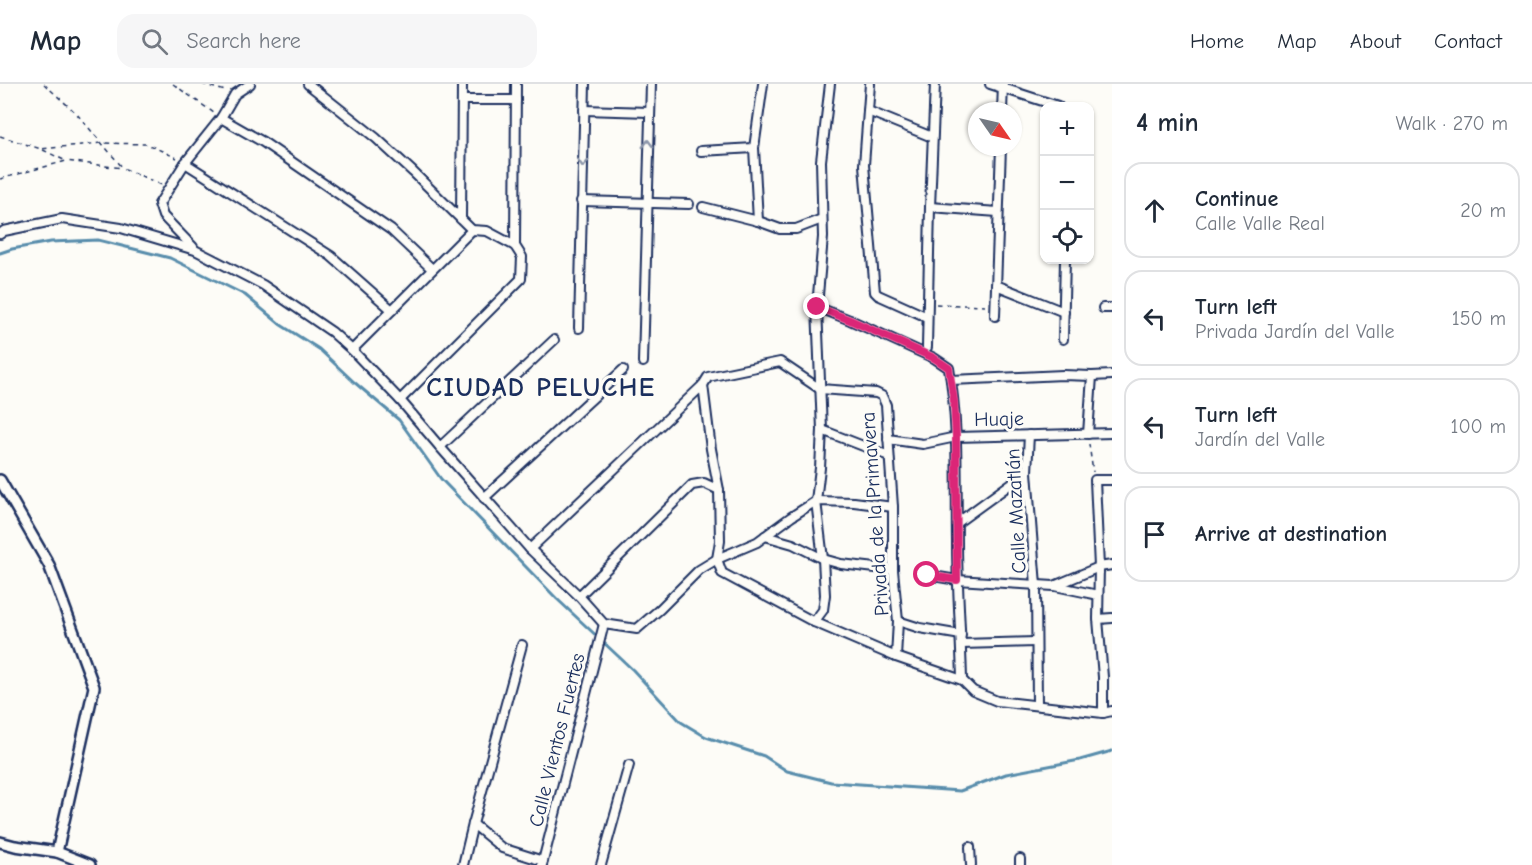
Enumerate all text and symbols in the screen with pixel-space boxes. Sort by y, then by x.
search box [117,14,537,68]
text: Map [30,25,81,57]
icon: search [138,25,171,58]
text: Search here [186,28,301,54]
text: Home [1190,29,1244,53]
text: Map [1277,29,1317,53]
text: About [1350,29,1401,53]
text: Contact [1434,29,1502,53]
north arrow [968,102,1022,156]
map controls [1040,102,1094,264]
button: + [1040,102,1094,156]
text: 4 min [1136,108,1199,138]
text: Walk · 270 m [1395,112,1508,135]
one-way arrow [642,140,654,149]
button: − [1040,156,1094,210]
one-way arrow [576,159,589,168]
text: Continue [1195,186,1278,212]
icon: ahead [1138,194,1171,227]
text: 20 m [1460,199,1506,222]
button: locate [1040,210,1094,264]
text: Calle Valle Real [1195,212,1325,235]
route end [803,293,829,319]
text: Turn left [1195,294,1277,320]
icon: left [1138,302,1171,335]
text: 150 m [1452,307,1506,330]
text: Privada Jardín del Valle [1195,320,1395,343]
district label: CIUDAD PELUCHE [426,373,656,403]
text: Turn left [1195,402,1277,428]
street label: Huaje [974,407,1024,431]
icon: left [1138,410,1171,443]
street label: Privada de la Primavera [856,411,894,617]
text: 100 m [1451,415,1506,438]
text: Jardín del Valle [1195,428,1325,451]
street label: Calle Mazatlán [1001,448,1031,574]
icon: arrive [1138,518,1171,551]
text: Arrive at destination [1195,521,1387,547]
route start [913,561,939,587]
street label: Calle Vientos Fuertes [524,651,590,829]

